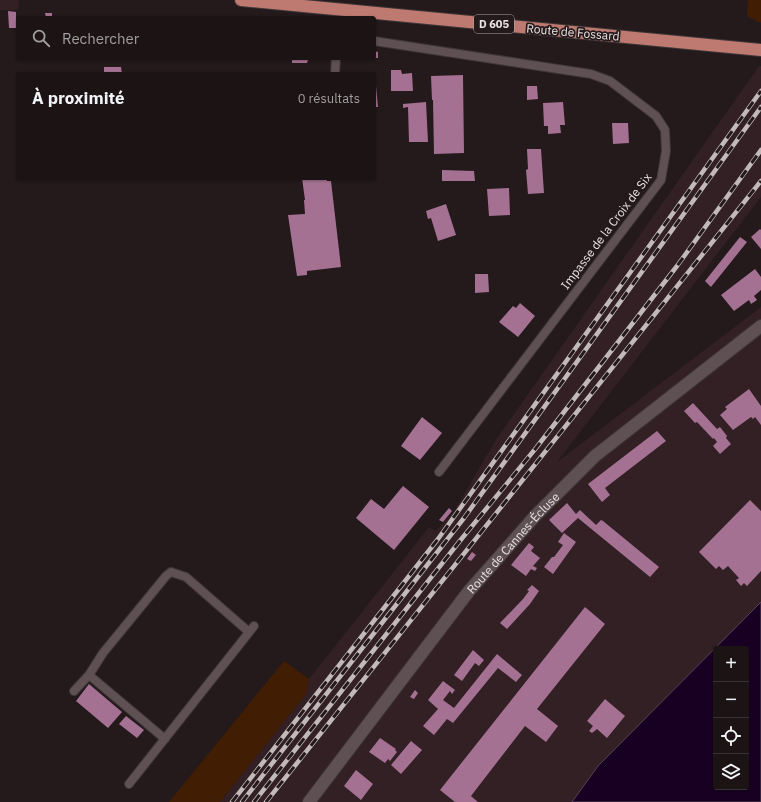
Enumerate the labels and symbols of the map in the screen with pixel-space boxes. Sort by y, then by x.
road number: D 605 [474,15,514,33]
street label: Route de Fossard [526,20,620,44]
street label: Impasse de la Croix de Six [557,170,655,292]
street label: Route de Cannes-Écluse [463,489,562,596]

